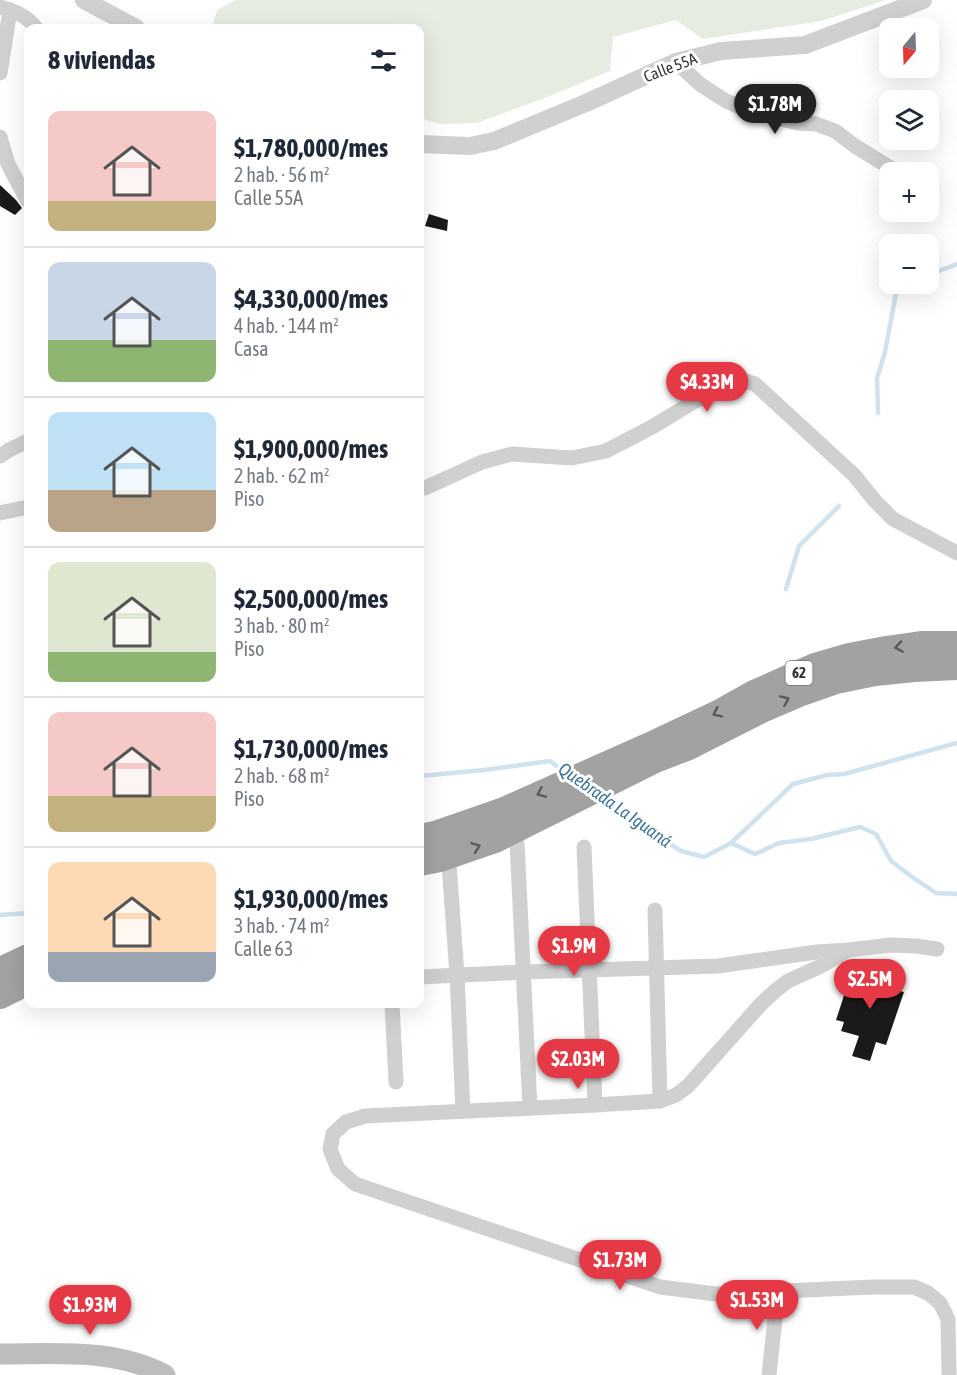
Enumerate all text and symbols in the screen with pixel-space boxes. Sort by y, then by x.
north arrow [879,18,939,78]
map controls [879,18,939,294]
icon: filters [367,44,400,77]
text: 8 viviendas [48,45,155,75]
street label: Calle 55A [641,49,699,85]
pin: $1.78M [726,84,824,135]
button: layers [879,90,939,150]
text: $1.78M [748,92,802,115]
text: $1,780,000/mes [234,133,388,163]
icon: home [96,135,168,207]
button: + [879,162,939,222]
text: 2 hab. · 56 m² [234,163,329,186]
text: Calle 55A [234,186,303,209]
button: − [879,234,939,294]
text: $4,330,000/mes [234,284,388,314]
icon: home [96,286,168,358]
text: 4 hab. · 144 m² [234,314,339,337]
text: Casa [234,337,269,360]
pin: $4.33M [658,362,756,413]
text: $4.33M [680,370,734,393]
text: $1,900,000/mes [234,434,388,464]
icon: home [96,436,168,508]
text: 2 hab. · 62 m² [234,464,329,487]
text: Piso [234,487,264,510]
text: $2,500,000/mes [234,584,388,614]
icon: home [96,586,168,658]
text: 3 hab. · 80 m² [234,614,329,637]
text: Piso [234,637,264,660]
one-way arrow [894,641,903,653]
road number: 62 [786,661,812,685]
one-way arrow [778,695,789,707]
one-way arrow [712,705,723,717]
text: $1,730,000/mes [234,734,388,764]
icon: home [96,736,168,808]
water label: Quebrada La Iguaná [555,758,676,852]
text: 2 hab. · 68 m² [234,764,329,787]
one-way arrow [537,786,548,798]
text: Piso [234,787,264,810]
one-way arrow [470,842,481,855]
text: $1,930,000/mes [234,884,388,914]
icon: home [96,886,168,958]
text: 3 hab. · 74 m² [234,914,329,937]
pin: $1.9M [532,926,616,977]
text: $1.9M [552,934,596,957]
text: Calle 63 [234,937,293,960]
pin: $2.5M [828,959,912,1010]
text: $2.5M [848,967,892,990]
pin: $2.03M [529,1039,627,1090]
text: $2.03M [551,1047,605,1070]
pin: $1.73M [571,1240,669,1291]
text: $1.73M [593,1248,647,1271]
pin: $1.53M [708,1280,806,1331]
pin: $1.93M [41,1285,139,1336]
text: $1.53M [730,1288,784,1311]
text: $1.93M [63,1293,117,1316]

